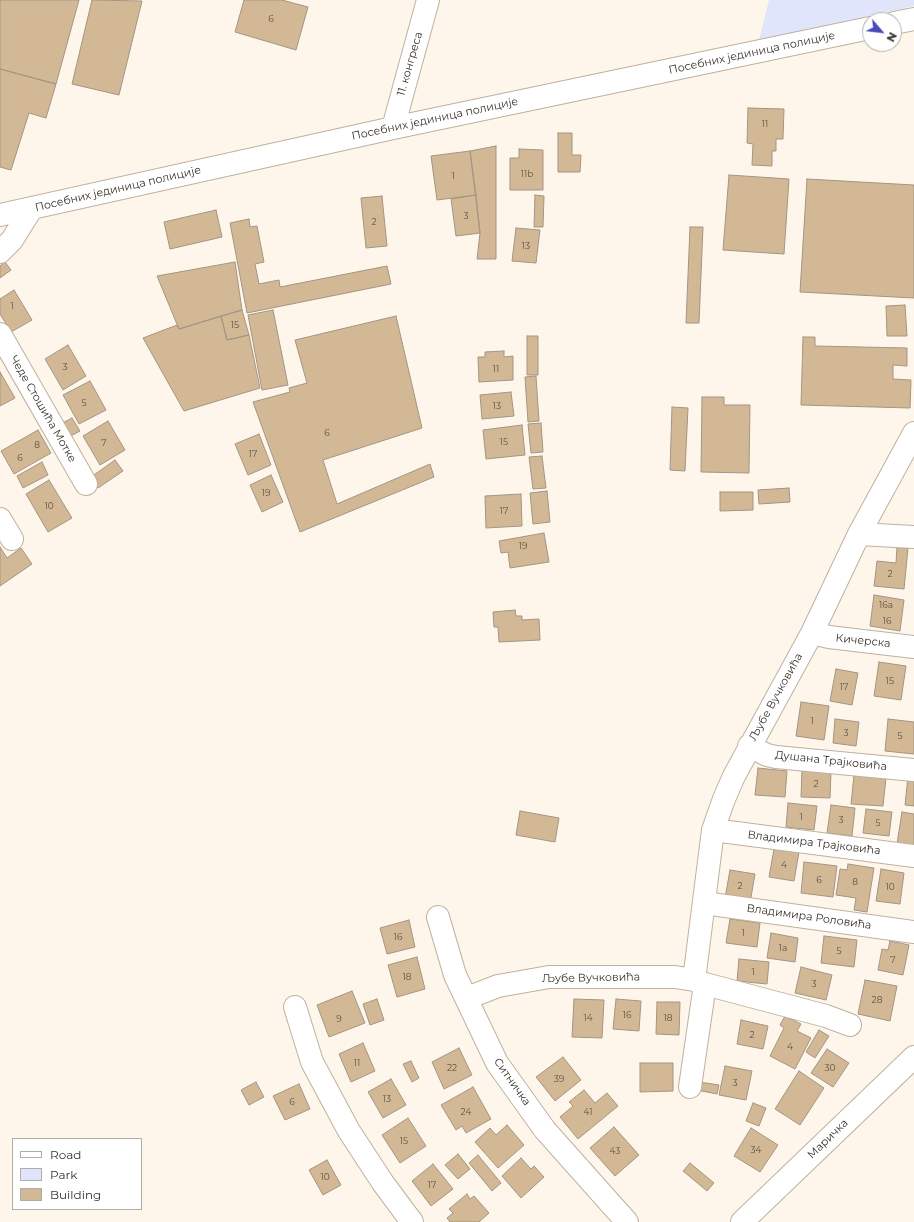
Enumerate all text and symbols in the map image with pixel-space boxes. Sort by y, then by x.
north arrow [862,12,902,52]
house number: 6 [268,14,274,24]
street label: Посебних јединица полиције [668,29,836,77]
street label: 11. конгреса [395,30,425,98]
text: N [883,30,900,44]
street label: Посебних јединица полиције [351,95,519,143]
house number: 11 [762,119,768,129]
street label: Посебних јединица полиције [34,163,202,215]
house number: 11b [521,169,533,179]
house number: 1 [451,171,455,181]
house number: 3 [463,211,469,221]
house number: 2 [371,217,377,227]
house number: 13 [522,241,530,251]
house number: 1 [10,301,14,311]
house number: 15 [231,320,239,330]
street label: Чеде Стошића Мотке [7,353,79,465]
house number: 3 [62,362,68,372]
house number: 11 [493,364,499,374]
house number: 5 [81,398,87,408]
house number: 13 [493,401,501,411]
house number: 6 [324,428,330,438]
house number: 15 [500,437,508,447]
house number: 7 [101,438,107,448]
house number: 8 [34,440,40,450]
house number: 17 [249,449,257,459]
house number: 6 [17,453,23,463]
house number: 19 [262,488,270,498]
house number: 10 [44,501,54,511]
house number: 17 [500,506,508,516]
house number: 19 [519,541,527,551]
house number: 2 [887,569,893,579]
house number: 16a [879,600,893,610]
house number: 16 [883,616,891,626]
street label: Кичерска [835,632,891,650]
street label: Љубе Вучковића [746,651,806,743]
house number: 15 [886,676,894,686]
house number: 17 [840,682,848,692]
house number: 1 [810,716,814,726]
house number: 3 [843,728,849,738]
house number: 5 [897,731,903,741]
street label: Душана Трајковића [774,749,888,773]
house number: 2 [813,779,819,789]
house number: 1 [799,812,803,822]
house number: 3 [838,815,844,825]
house number: 5 [875,818,881,828]
street label: Владимира Трајковића [747,828,881,858]
house number: 4 [781,860,787,870]
house number: 6 [816,875,822,885]
house number: 8 [852,877,858,887]
house number: 2 [737,881,743,891]
house number: 10 [885,882,895,892]
street label: Владимира Роловића [746,902,872,932]
house number: 1 [741,928,745,938]
house number: 16 [394,932,402,942]
house number: 1a [779,943,787,953]
house number: 5 [836,946,842,956]
house number: 7 [890,955,896,965]
house number: 1 [751,967,755,977]
street label: Љубе Вучковића [542,971,640,985]
house number: 18 [403,972,411,982]
house number: 3 [811,979,817,989]
house number: 28 [872,995,882,1005]
house number: 16 [623,1010,631,1020]
house number: 14 [583,1013,593,1023]
house number: 18 [664,1013,672,1023]
house number: 9 [336,1014,342,1024]
house number: 2 [749,1030,755,1040]
house number: 4 [787,1042,793,1052]
street label: Ситничка [491,1056,533,1108]
house number: 11 [354,1058,360,1068]
house number: 22 [447,1063,457,1073]
house number: 30 [824,1063,836,1073]
house number: 39 [554,1074,564,1084]
house number: 3 [732,1078,738,1088]
house number: 13 [383,1094,391,1104]
house number: 6 [289,1097,295,1107]
house number: 24 [461,1107,471,1117]
house number: 41 [584,1107,592,1117]
street label: Маричка [805,1116,851,1162]
house number: 15 [400,1136,408,1146]
legend [12,1138,142,1210]
house number: 34 [750,1145,762,1155]
house number: 43 [610,1146,620,1156]
text: Road [50,1147,81,1162]
text: Park [50,1167,77,1182]
house number: 10 [320,1172,330,1182]
house number: 17 [428,1180,436,1190]
text: Building [50,1187,101,1202]

